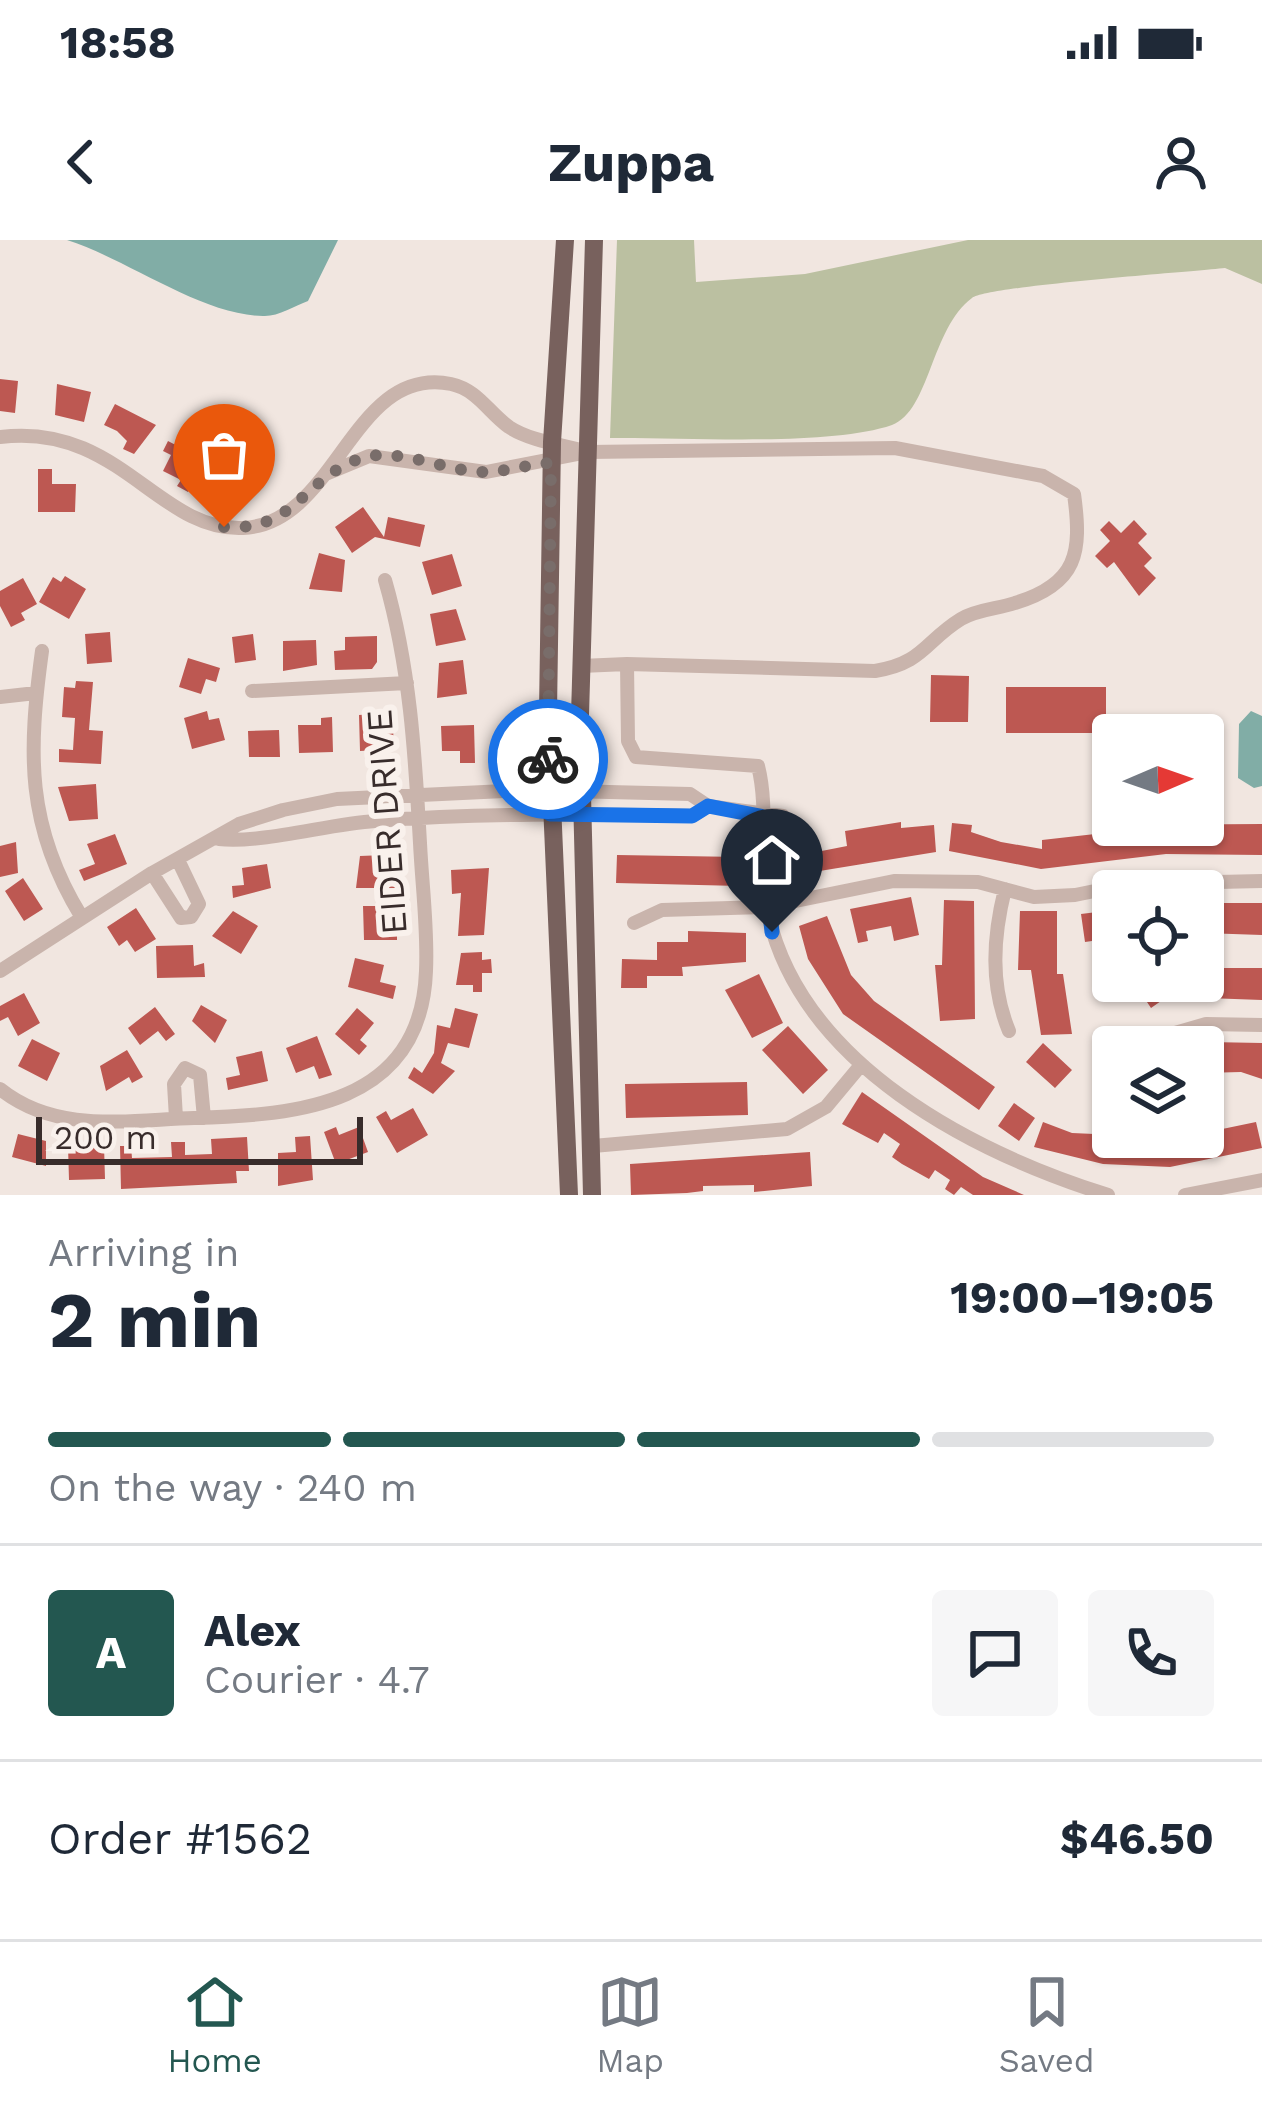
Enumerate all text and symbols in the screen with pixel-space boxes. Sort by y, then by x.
text: 18:58 [60,16,176,69]
icon: back [48,129,114,195]
icon: person [1148,129,1214,195]
text: Zuppa [548,131,714,194]
pin [173,404,275,527]
icon: bag [191,422,257,488]
courier [488,699,608,819]
street label: EIDER DRIVE [358,708,416,936]
north arrow [1092,714,1224,846]
map controls [1092,714,1224,1158]
icon: bike [515,726,581,792]
pin [721,809,823,932]
icon: home [739,827,805,893]
button: locate [1092,870,1224,1002]
button: layers [1092,1026,1224,1158]
scale bar [36,1111,363,1164]
text: 200 m [54,1118,157,1157]
text: Arriving in [48,1230,239,1275]
text: 19:00–19:05 [950,1271,1214,1324]
text: 2 min [48,1274,261,1366]
text: On the way · 240 m [48,1465,417,1510]
button: chat [932,1590,1058,1716]
button: phone [1088,1590,1214,1716]
text: Alex [204,1604,301,1657]
text: A [96,1626,126,1679]
text: Courier · 4.7 [204,1657,430,1702]
text: Order #1562 [48,1812,312,1865]
text: $46.50 [1060,1812,1214,1865]
tab: Home [167,1969,262,2080]
tab: Map [597,1969,664,2080]
tab: Saved [999,1969,1095,2080]

